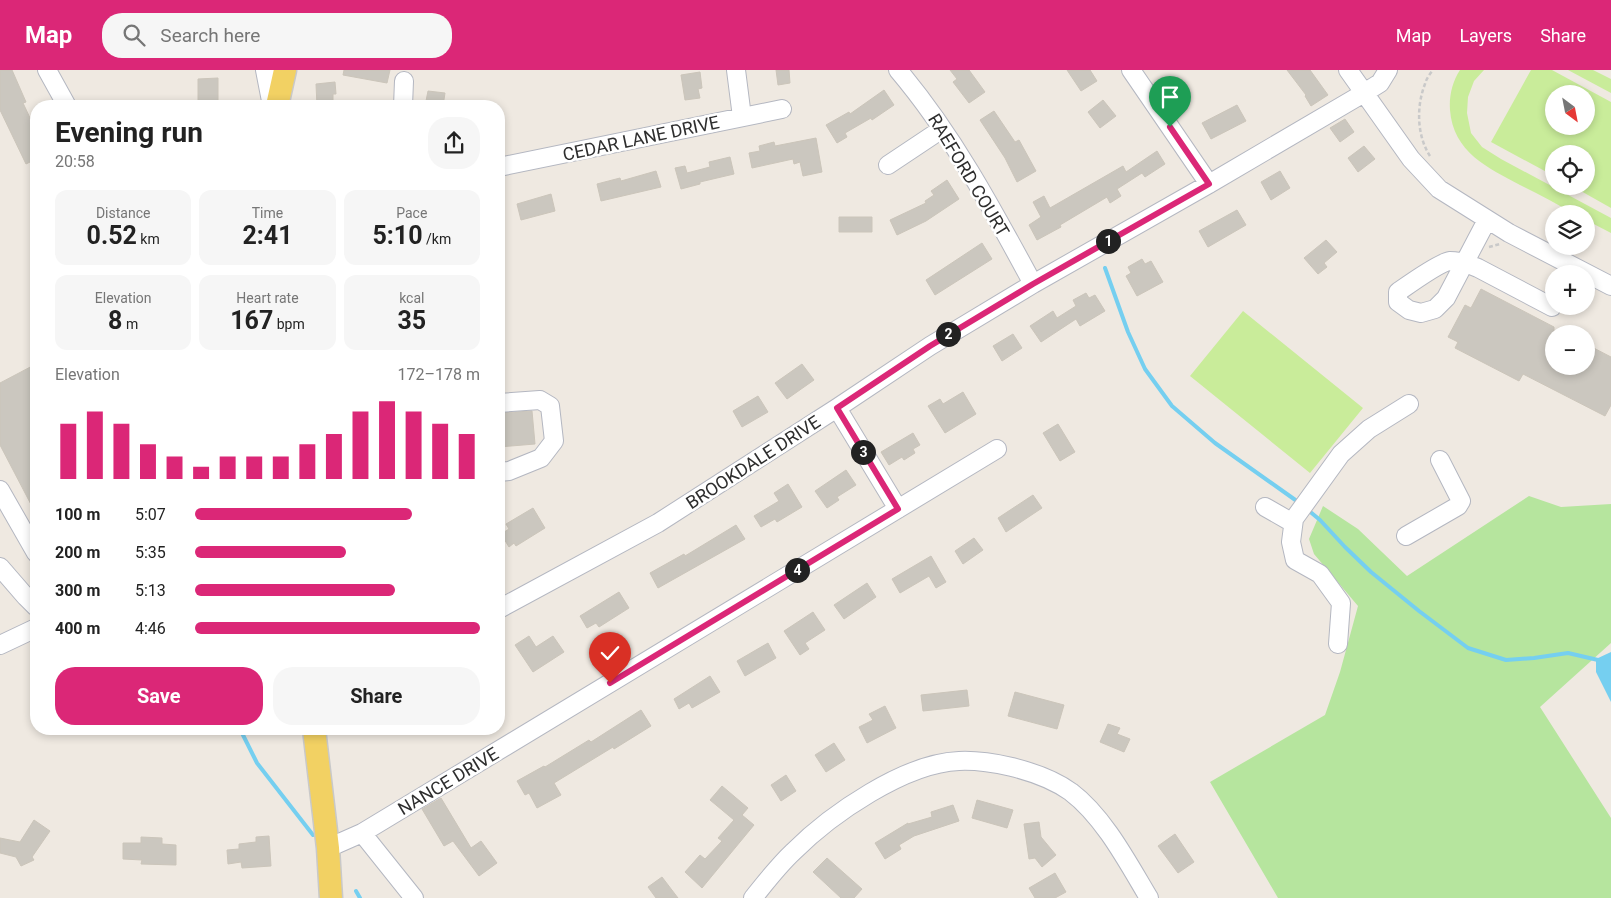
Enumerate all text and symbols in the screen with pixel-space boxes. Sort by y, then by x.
search box [102,13,452,58]
text: Map [25,21,72,49]
icon: search [120,21,148,49]
text: Search here [160,24,260,47]
text: Map [1396,25,1431,46]
text: Layers [1459,25,1512,46]
text: Share [1540,25,1586,46]
pin [1149,76,1191,127]
icon: arrive [1156,83,1184,111]
north arrow [1545,85,1595,135]
map controls [1545,85,1595,375]
street label: RAEFORD COURT [924,110,1014,240]
street label: CEDAR LANE DRIVE [561,111,721,165]
text: Evening run [55,116,203,149]
button: share [428,117,480,169]
button: locate [1545,145,1595,195]
text: 20:58 [55,152,95,171]
text: Distance [96,205,150,221]
text: Time [252,205,283,221]
text: Pace [396,205,427,221]
button: layers [1545,205,1595,255]
text: 0.52 [87,221,137,250]
text: 2:41 [242,221,293,250]
text: 5:10 [372,221,423,250]
pin: 1 [1096,228,1120,254]
text: km [137,231,160,247]
text: /km [423,231,451,247]
text: 1 [1104,233,1113,249]
button: + [1545,265,1595,315]
text: Elevation [95,290,152,306]
text: Heart rate [236,290,299,306]
text: kcal [399,290,424,306]
text: 8 [108,306,122,335]
text: 167 [230,306,273,335]
text: 35 [397,306,426,335]
text: m [122,316,138,332]
text: bpm [273,316,305,332]
pin: 2 [936,322,960,346]
button: − [1545,325,1595,375]
text: 2 [944,326,953,342]
text: Elevation [55,365,120,384]
text: 172–178 m [398,365,480,384]
street label: BROOKDALE DRIVE [682,411,824,513]
pin: 3 [850,440,876,464]
text: 3 [859,444,868,460]
text: 100 m [55,505,100,524]
text: 5:07 [135,505,166,524]
text: 200 m [55,543,100,562]
text: 5:35 [135,543,166,562]
pin: 4 [784,558,810,582]
text: 4 [793,562,802,578]
text: 300 m [55,581,100,600]
text: 5:13 [135,581,166,600]
text: 400 m [55,619,100,638]
text: 4:46 [135,619,166,638]
pin [589,632,631,683]
icon: check [596,639,624,667]
button: Save [55,667,263,725]
button: Share [273,667,480,725]
street label: NANCE DRIVE [394,743,502,819]

